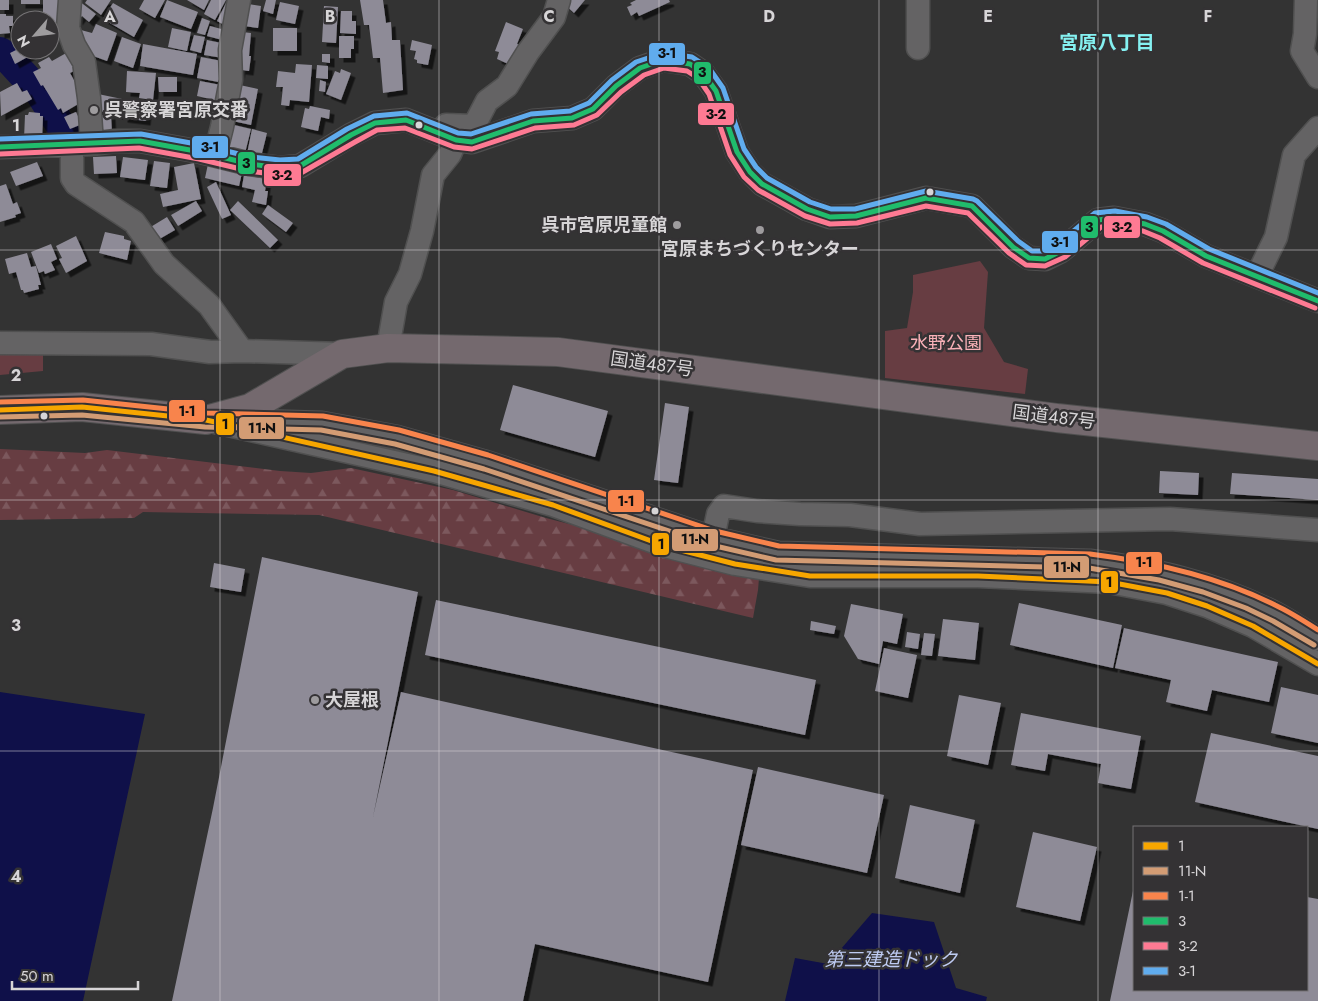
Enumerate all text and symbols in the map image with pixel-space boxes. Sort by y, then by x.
text: A [103,5,116,28]
text: B [325,5,335,28]
text: C [543,5,555,28]
text: D [763,5,775,28]
text: E [983,5,993,28]
text: F [1204,5,1212,28]
north arrow [10,10,60,60]
district label: 宮原八丁目 [1059,29,1155,56]
text: N [12,31,35,51]
line badge: 3-1 [648,42,686,66]
text: 3-1 [658,43,676,63]
line badge: 3 [693,61,712,85]
text: 3 [698,62,707,82]
place label: 呉警察署宮原交番 [104,97,248,123]
line badge: 3-2 [697,102,735,126]
marker: 呉警察署宮原交番 [88,104,100,116]
text: 3-2 [706,104,727,124]
text: 1 [12,114,20,137]
unlabelled marker [414,120,424,130]
line badge: 3-1 [191,135,229,159]
text: 3-1 [201,137,219,157]
line badge: 3 [237,151,256,175]
text: 3 [242,153,251,173]
line badge: 3-2 [263,163,302,187]
text: 3-2 [272,165,293,185]
unlabelled marker [925,187,935,197]
place label: 呉市宮原児童館 [541,212,667,238]
line badge: 3 [1080,215,1099,239]
line badge: 3-2 [1103,215,1141,239]
text: 3 [1085,217,1094,237]
text: 3-2 [1112,217,1133,237]
marker: 呉市宮原児童館 [671,219,683,231]
marker: 宮原まちづくりセンター [754,224,766,236]
line badge: 3-1 [1041,230,1079,254]
text: 3-1 [1051,232,1069,252]
place label: 宮原まちづくりセンター [661,236,859,262]
park label: 水野公園 [910,330,982,356]
street label: 国道487号 [609,345,695,383]
text: 2 [11,364,21,387]
line badge: 1-1 [168,399,206,423]
street label: 国道487号 [1011,399,1097,435]
text: 1-1 [178,401,196,421]
unlabelled marker [39,411,49,421]
line badge: 1 [215,412,235,436]
text: 1 [221,414,229,434]
line badge: 11-N [238,416,285,440]
text: 11-N [248,418,276,438]
line badge: 1-1 [607,489,645,513]
text: 1-1 [617,491,635,511]
unlabelled marker [650,506,660,516]
line badge: 11-N [671,528,719,552]
text: 11-N [681,529,709,549]
line badge: 1 [651,532,670,556]
text: 1 [657,534,665,554]
line badge: 1-1 [1125,551,1163,575]
text: 1-1 [1135,552,1153,572]
line badge: 11-N [1043,555,1090,579]
text: 11-N [1053,557,1081,577]
line badge: 1 [1100,570,1119,594]
text: 1 [1105,572,1113,592]
text: 3 [11,614,21,637]
place label: 大屋根 [325,687,379,713]
marker: 大屋根 [309,694,321,706]
legend [1133,826,1308,991]
text: 1 [1178,835,1185,857]
text: 11-N [1178,860,1206,882]
text: 4 [10,865,22,888]
text: 1-1 [1178,885,1195,907]
text: 3 [1178,910,1186,932]
text: 3-2 [1178,935,1198,957]
water label: 第三建造ドック [824,946,958,973]
scale bar [12,958,139,990]
text: 3-1 [1178,960,1196,982]
text: 50 m [20,965,54,987]

